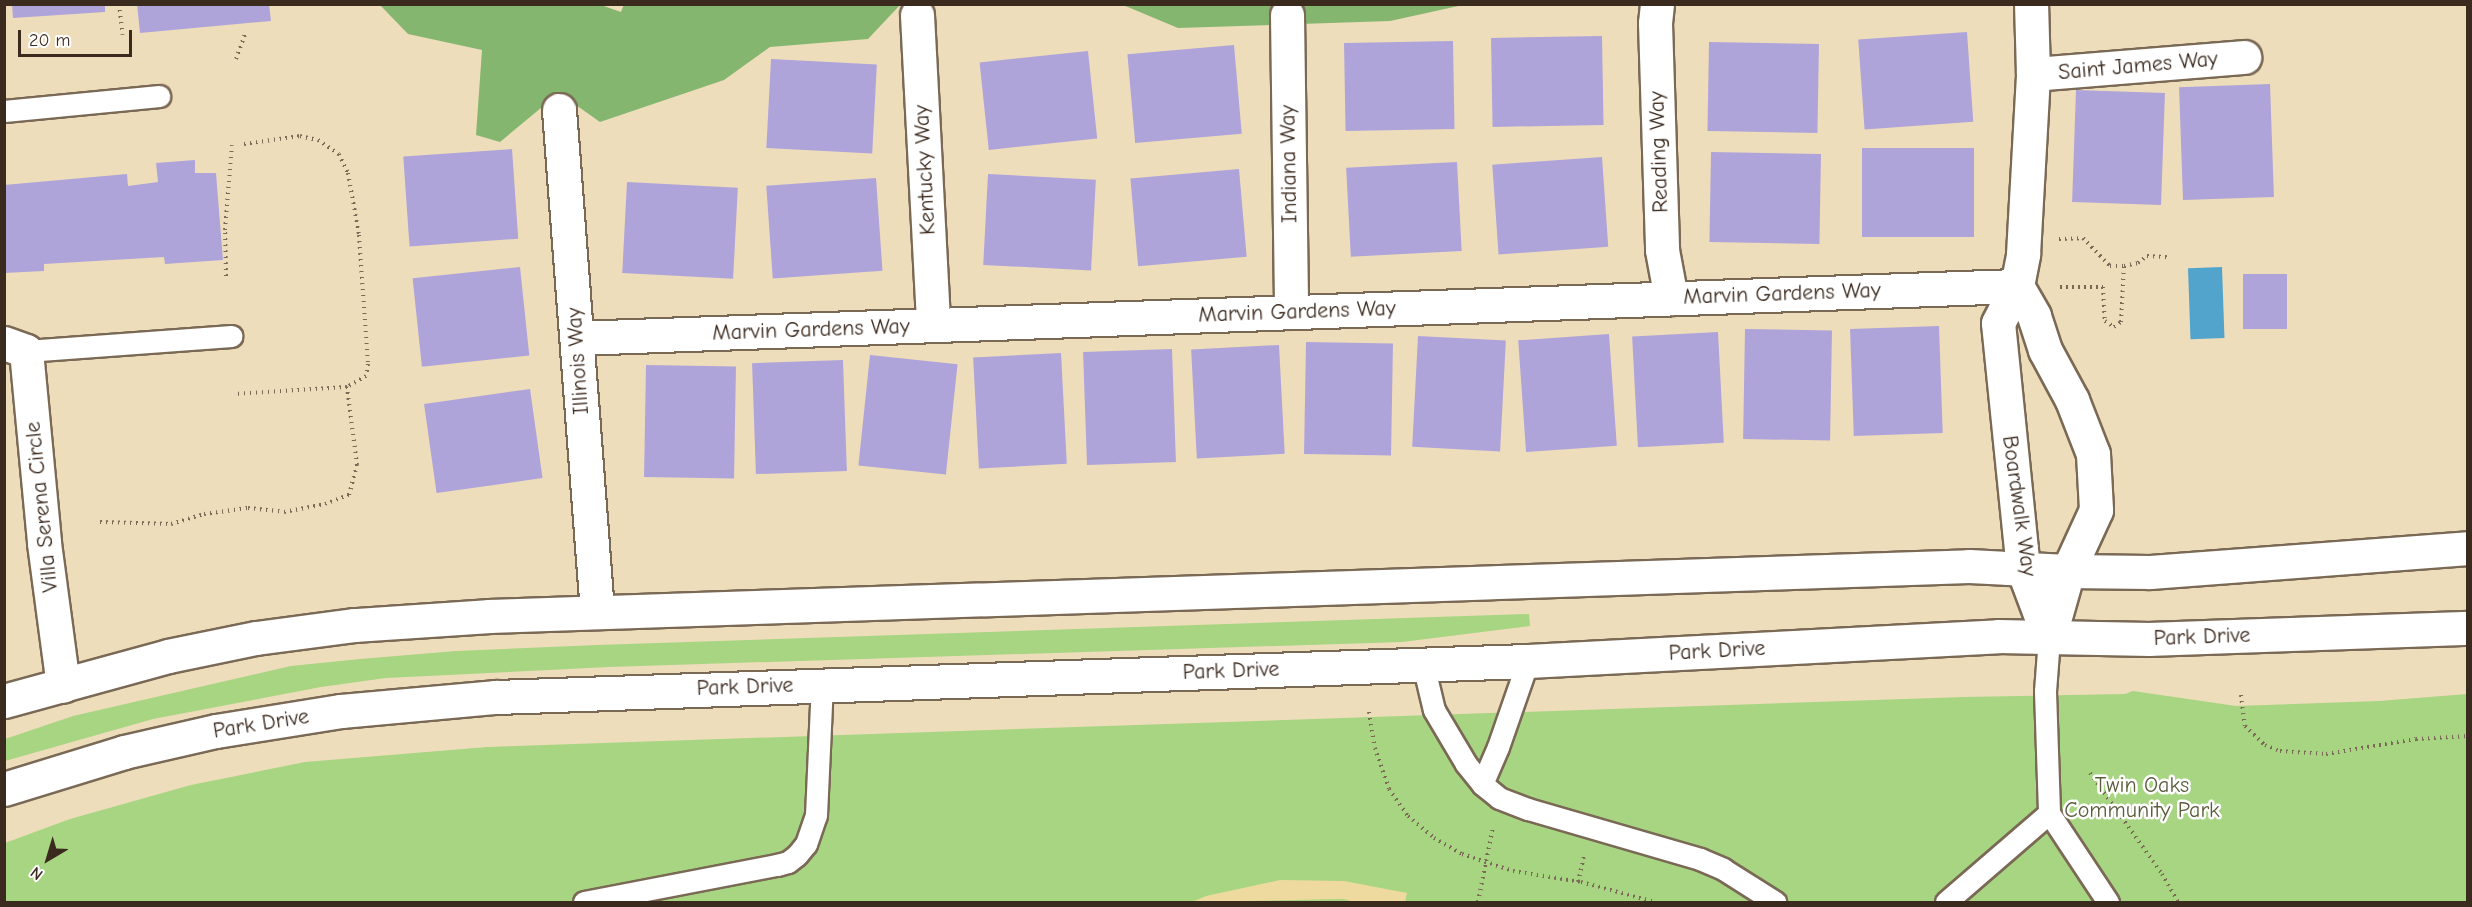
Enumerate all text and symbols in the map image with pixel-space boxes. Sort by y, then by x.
scale bar [21,18,135,56]
text: 20 m [29,30,70,51]
street label: Saint James Way [2057,46,2219,86]
street label: Reading Way [1644,91,1674,213]
street label: Kentucky Way [908,104,942,236]
street label: Indiana Way [1275,105,1303,223]
street label: Marvin Gardens Way [1683,277,1881,311]
street label: Marvin Gardens Way [1198,295,1396,329]
street label: Illinois Way [561,307,595,415]
street label: Marvin Gardens Way [712,313,910,347]
street label: Villa Serena Circle [20,420,64,594]
street label: Boardwalk Way [1996,434,2042,578]
street label: Park Drive [2153,622,2251,652]
street label: Park Drive [1668,635,1766,667]
street label: Park Drive [1182,656,1280,686]
street label: Park Drive [696,672,794,702]
street label: Park Drive [211,703,311,745]
park label: Twin Oaks Community Park [2064,772,2220,824]
north arrow [18,829,78,889]
text: N [27,863,47,883]

